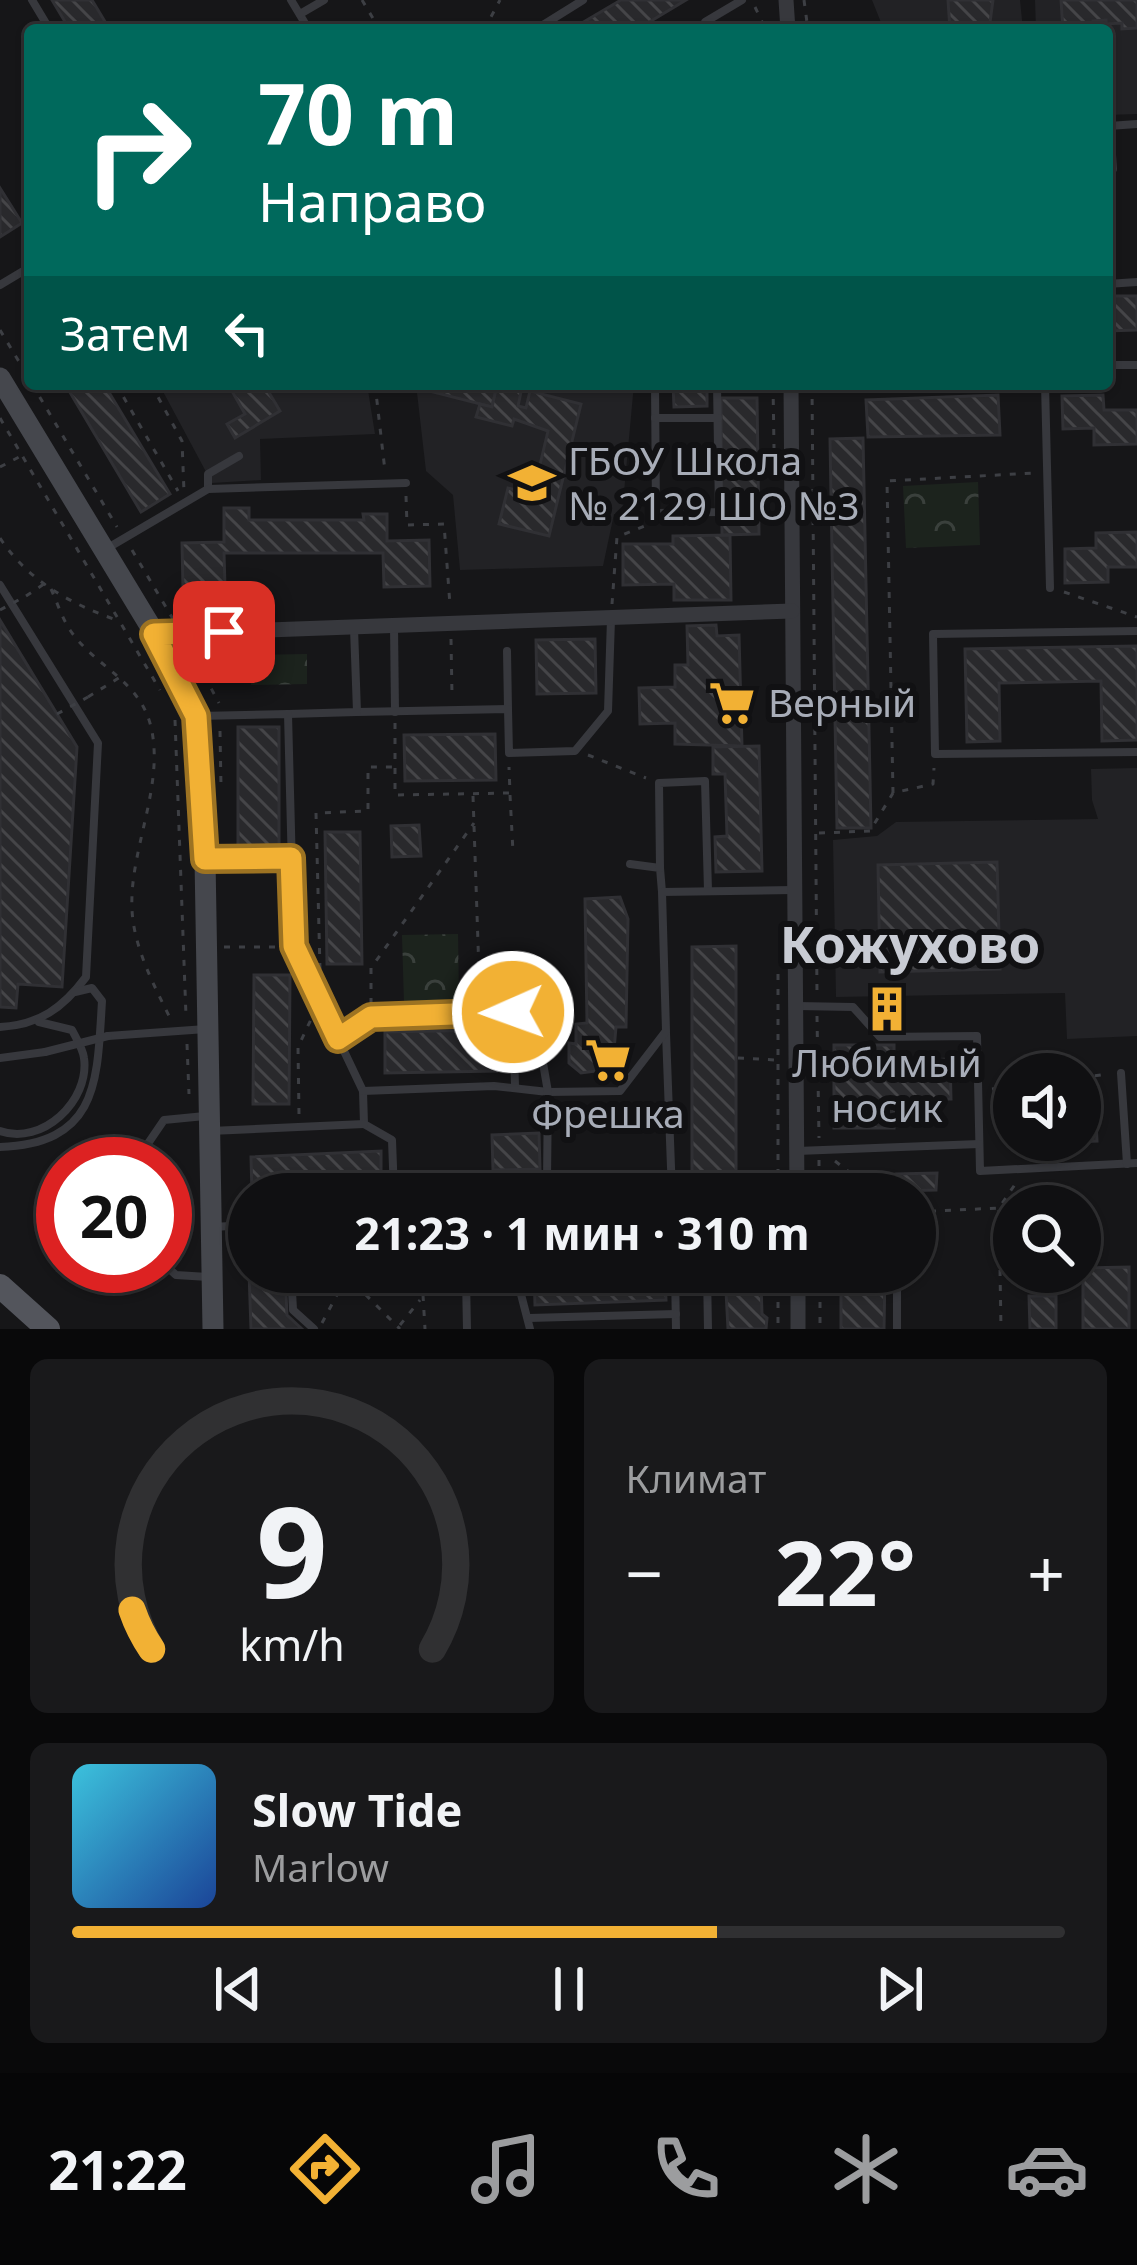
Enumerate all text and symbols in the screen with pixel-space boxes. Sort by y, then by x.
text: 70 m [258,55,458,170]
icon: right [60,72,216,228]
text: Направо [258,164,486,238]
icon: left [214,300,280,366]
text: Затем [60,303,190,364]
place label: ГБОУ Школа № 2129 ШО №3 [568,433,860,531]
school or university icon: ГБОУ Школа № 2129 ШО №3 [507,458,557,508]
pin [173,581,275,683]
icon: arrive [191,599,257,665]
place label: Верный [768,675,916,728]
supermarket icon: Верный [707,678,757,728]
district label: Кожухово [780,908,1040,978]
position arrow [450,949,576,1075]
building icon: Любимый носик [862,984,912,1034]
supermarket icon: Фрешка [583,1035,633,1085]
place label: Любимый носик [792,1035,982,1133]
map controls [993,1053,1101,1293]
button: sound [993,1053,1101,1161]
place label: Фрешка [531,1086,685,1139]
speed limit sign: 20 [36,1137,192,1293]
button: search [993,1185,1101,1293]
text: 21:23 · 1 мин · 310 m [354,1202,810,1263]
text: Климат [626,1451,766,1504]
text: 9 [256,1465,327,1635]
text: 22° [775,1510,916,1632]
text: − [626,1527,663,1617]
text: + [1027,1527,1065,1617]
text: km/h [239,1615,344,1674]
text: Slow Tide [252,1779,462,1840]
text: Marlow [252,1840,389,1893]
icon: previous [205,1956,271,2022]
icon: pause [536,1956,602,2022]
icon: next [867,1956,933,2022]
icon: directions [283,2127,367,2211]
icon: music [464,2127,548,2211]
icon: phone [644,2127,728,2211]
icon: climate [824,2127,908,2211]
icon: car [1005,2127,1089,2211]
text: 21:22 [48,2132,187,2206]

